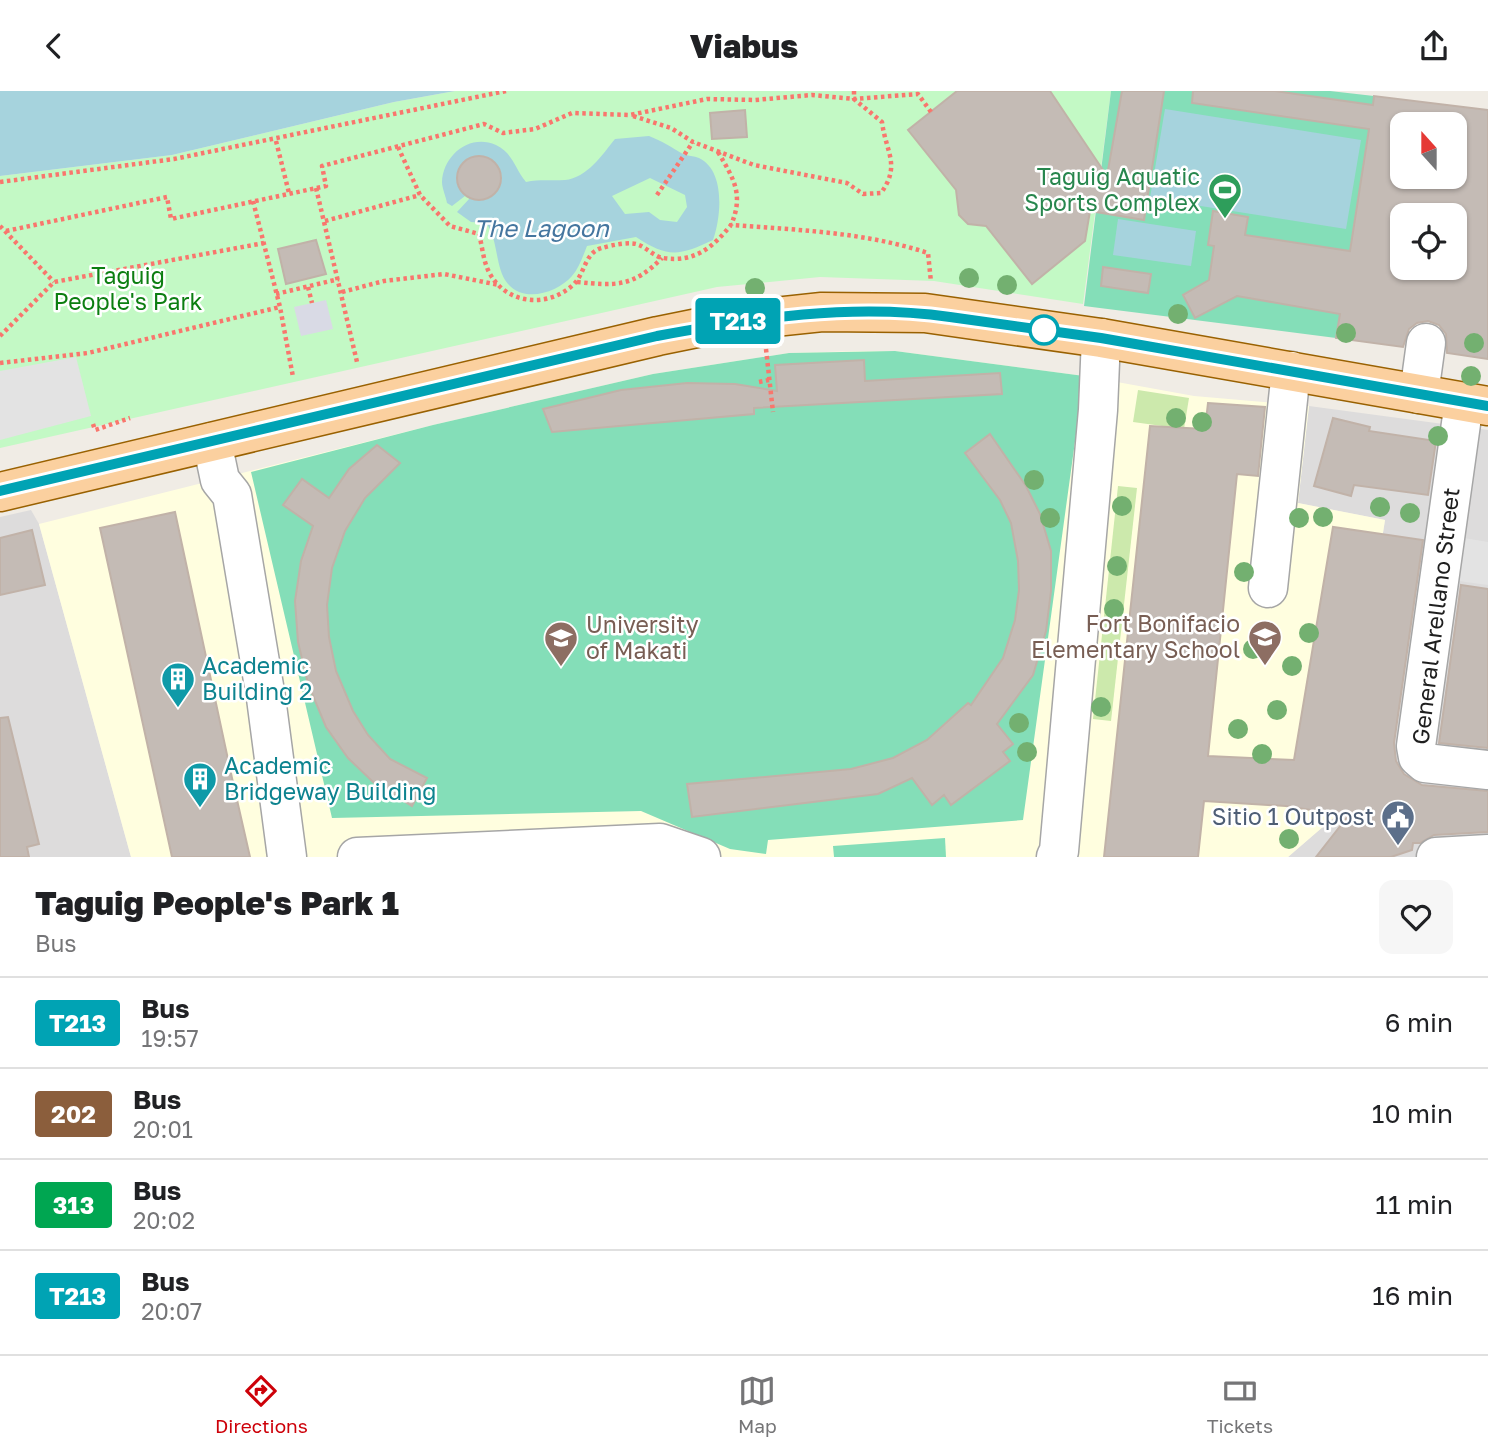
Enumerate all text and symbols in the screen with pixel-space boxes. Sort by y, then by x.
icon: back [35,27,73,65]
text: Viabus [690,27,798,65]
icon: share [1415,27,1453,65]
north arrow [1390,112,1466,189]
map controls [1390,112,1467,280]
place label: Taguig Aquatic Sports Complex [1024,162,1200,216]
sports icon: Taguig Aquatic Sports Complex [1206,171,1244,220]
button: locate [1390,203,1467,280]
water label: The Lagoon [473,213,610,243]
park label: Taguig People's Park [53,261,203,315]
line badge: T213 [689,298,787,344]
text: T213 [709,306,767,335]
unlabelled marker [1029,315,1059,345]
street label: General Arellano Street [1405,486,1465,746]
place label: Fort Bonifacio Elementary School [1031,609,1240,663]
place label: University of Makati [586,610,699,664]
school or university icon: Fort Bonifacio Elementary School [1246,618,1284,667]
school or university icon: University of Makati [542,619,580,668]
place label: Academic Building 2 [202,651,312,705]
building icon: Academic Building 2 [159,660,197,709]
place label: Academic Bridgeway Building [224,751,437,805]
building icon: Academic Bridgeway Building [181,760,219,809]
public building icon: Sitio 1 Outpost [1379,798,1417,847]
place label: Sitio 1 Outpost [1212,802,1374,830]
button: heart [1379,880,1453,954]
text: Taguig People's Park 1 [35,883,399,922]
text: Bus [35,929,77,957]
text: Bus [141,993,190,1024]
text: 6 min [1385,1007,1453,1038]
text: T213 [49,1008,106,1037]
text: 19:57 [141,1024,199,1052]
text: Bus [133,1084,181,1115]
text: 10 min [1372,1098,1453,1129]
text: 202 [51,1099,96,1128]
text: 20:01 [133,1115,193,1143]
text: Bus [133,1175,181,1206]
text: 11 min [1375,1189,1453,1220]
text: 313 [53,1190,94,1219]
text: 20:02 [133,1206,195,1234]
text: Bus [141,1266,190,1297]
text: 16 min [1372,1280,1453,1311]
text: T213 [49,1281,106,1310]
text: 20:07 [141,1297,202,1325]
tab: Directions [215,1372,308,1437]
tab: Map [738,1372,777,1437]
tab: Tickets [1207,1372,1273,1437]

